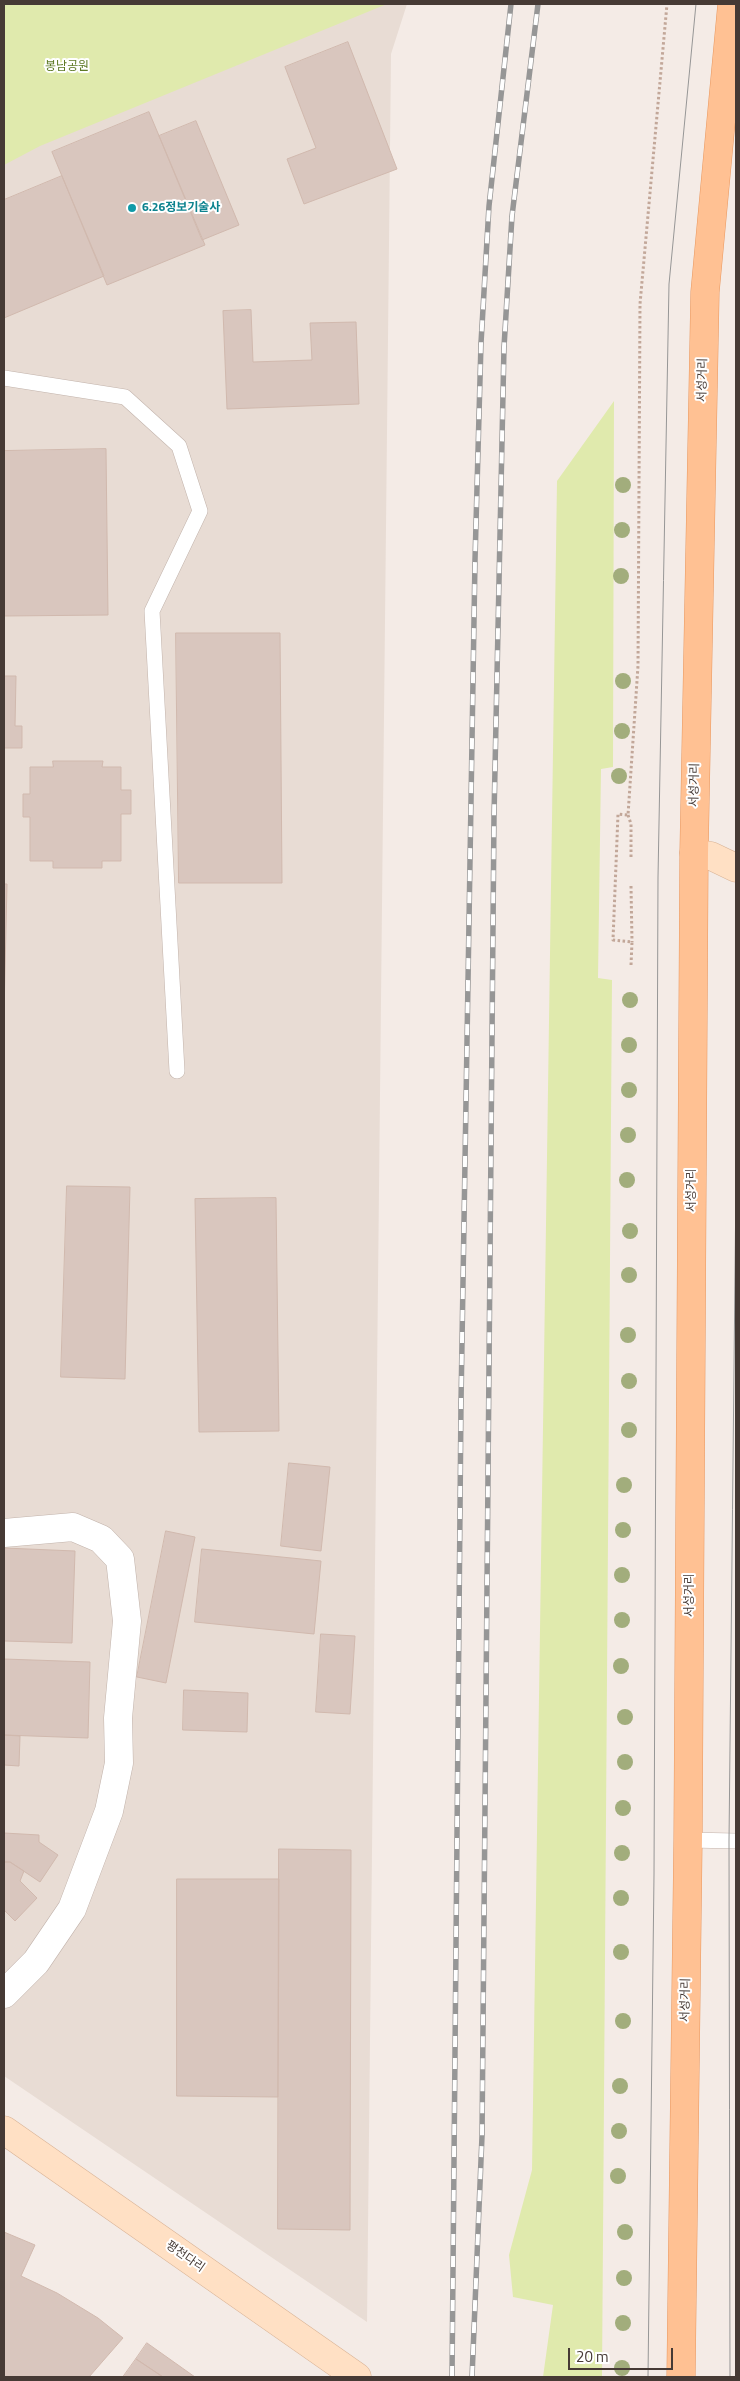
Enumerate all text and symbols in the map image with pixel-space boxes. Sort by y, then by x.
park label: 봉남공원 [45,60,89,74]
place label: 6.26정보기술사 [142,201,220,215]
marker: 6.26정보기술사 [126,202,138,214]
street label: 서성거리 [695,358,711,402]
street label: 서성거리 [687,763,703,807]
street label: 서성거리 [685,1168,699,1212]
street label: 서성거리 [683,1573,697,1617]
street label: 서성거리 [678,1978,694,2022]
street label: 평천다리 [163,2238,207,2276]
scale bar [570,2338,675,2370]
text: 20 m [576,2345,609,2368]

